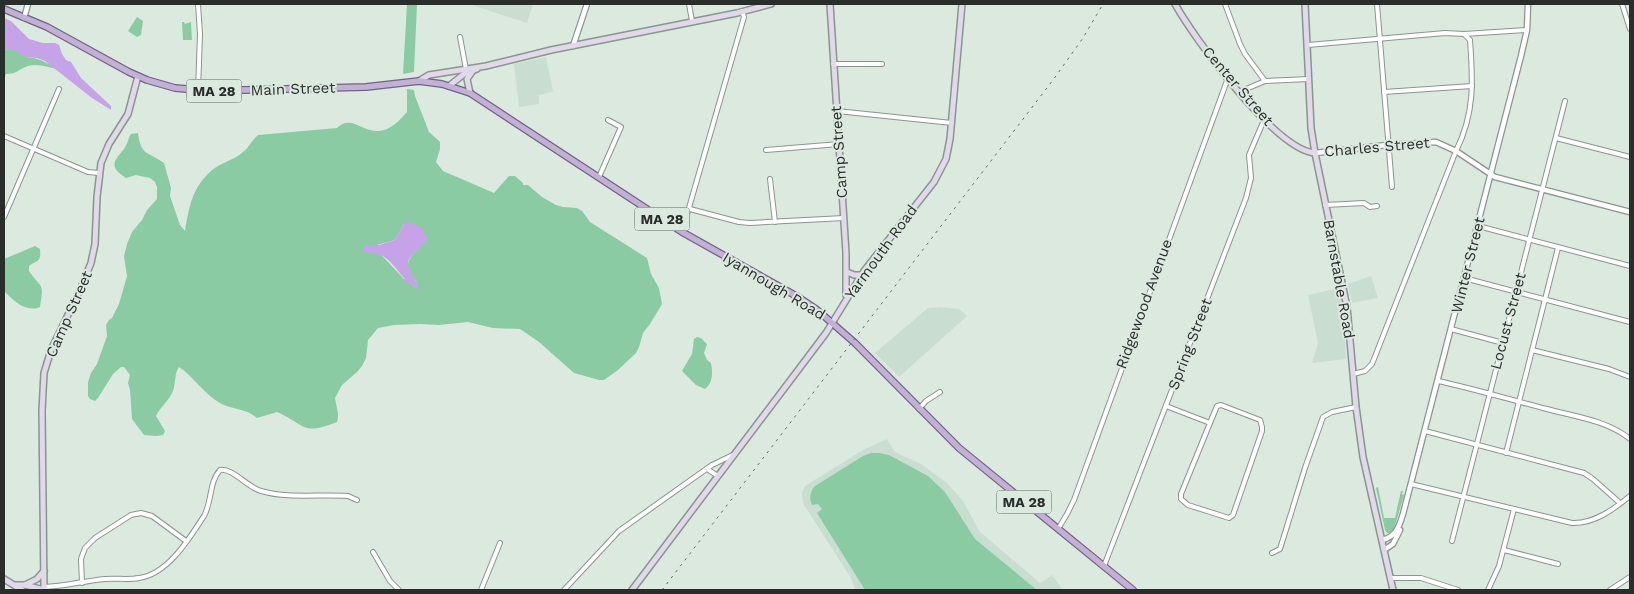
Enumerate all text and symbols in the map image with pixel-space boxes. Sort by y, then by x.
street label: Center Street [1199,43,1278,130]
street label: Main Street [250,79,336,99]
road number: MA 28 [186,80,242,102]
street label: Camp Street [827,104,851,199]
street label: Charles Street [1324,133,1431,161]
street label: Yarmouth Road [841,202,921,302]
road number: MA 28 [634,208,690,230]
street label: Winter Street [1447,214,1489,315]
street label: Barnstable Road [1320,218,1358,340]
street label: Ridgewood Avenue [1112,237,1176,371]
street label: Iyannough Road [720,248,828,324]
street label: Camp Street [42,267,96,360]
street label: Locust Street [1486,270,1530,372]
street label: Spring Street [1164,295,1216,392]
road number: MA 28 [996,491,1052,514]

